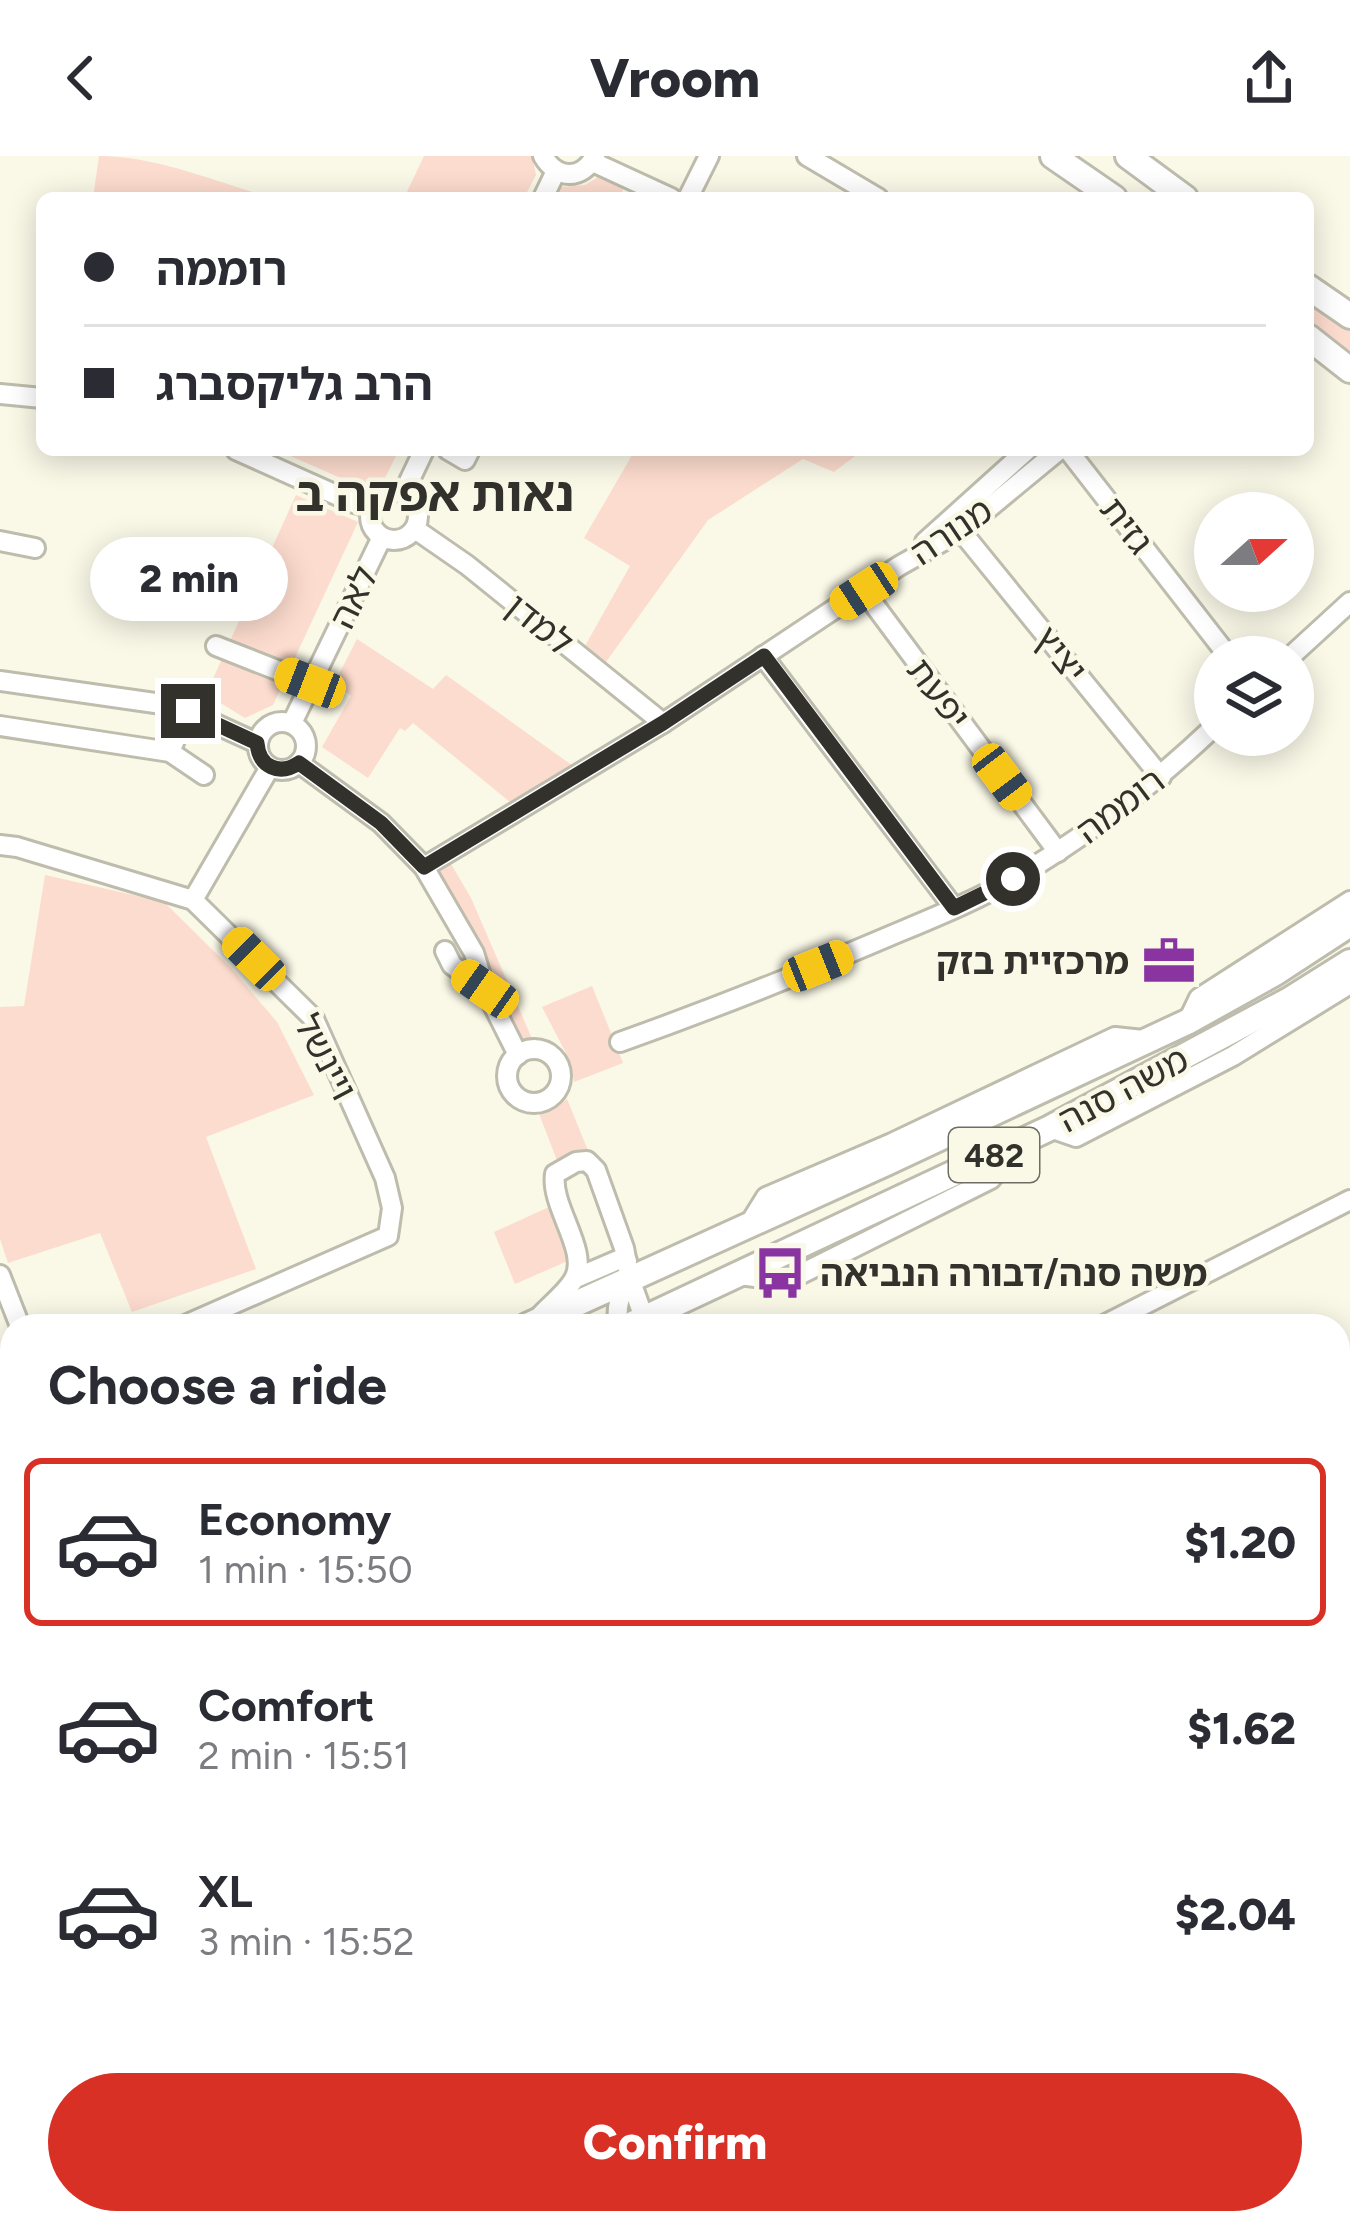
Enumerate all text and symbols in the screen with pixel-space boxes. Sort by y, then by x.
icon: back [48,45,114,111]
icon: share [1236,45,1302,111]
text: Vroom [590,46,760,111]
text: רוממה [156,242,288,296]
text: הרב גליקסברג [156,357,433,411]
district label: נאות אפקה ב [296,465,574,523]
street label: גזית [1091,488,1162,562]
street label: מנורה [902,489,1000,574]
north arrow [1194,492,1314,612]
map controls [1194,492,1314,756]
callout: 2 min [89,537,287,621]
text: 2 min [139,555,239,602]
car [824,556,904,626]
street label: לאה [320,559,387,635]
street label: למדן [497,584,582,664]
street label: יציץ [1025,618,1096,691]
button: layers [1194,636,1314,756]
street label: יפעת [898,649,979,737]
car [270,653,350,713]
route end [161,684,215,738]
car [966,737,1038,817]
street label: רוממה [1068,758,1173,852]
route start [986,852,1040,906]
car [216,921,292,997]
office icon: מרכזיית בזק [1140,932,1198,990]
car [778,936,858,996]
place label: מרכזיית בזק [936,940,1129,983]
car [445,954,525,1024]
street label: ויינשל [285,1007,366,1107]
street label: משה סנה [1051,1037,1196,1141]
road number: 482 [949,1128,1039,1182]
bus stop icon: משה סנה/דבורה הנביאה [751,1244,809,1302]
place label: משה סנה/דבורה הנביאה [820,1252,1207,1295]
text: Choose a ride [48,1353,387,1418]
icon: car [54,1488,162,1596]
text: Economy [198,1492,391,1546]
text: $1.20 [1184,1515,1296,1569]
text: 1 min · 15:50 [198,1546,413,1593]
icon: car [54,1674,162,1782]
text: Comfort [198,1678,374,1732]
text: $1.62 [1187,1701,1296,1755]
text: 2 min · 15:51 [198,1732,410,1779]
icon: car [54,1860,162,1968]
text: XL [198,1864,253,1918]
text: $2.04 [1175,1887,1296,1941]
text: 3 min · 15:52 [198,1918,415,1965]
button: Confirm [48,2073,1302,2211]

